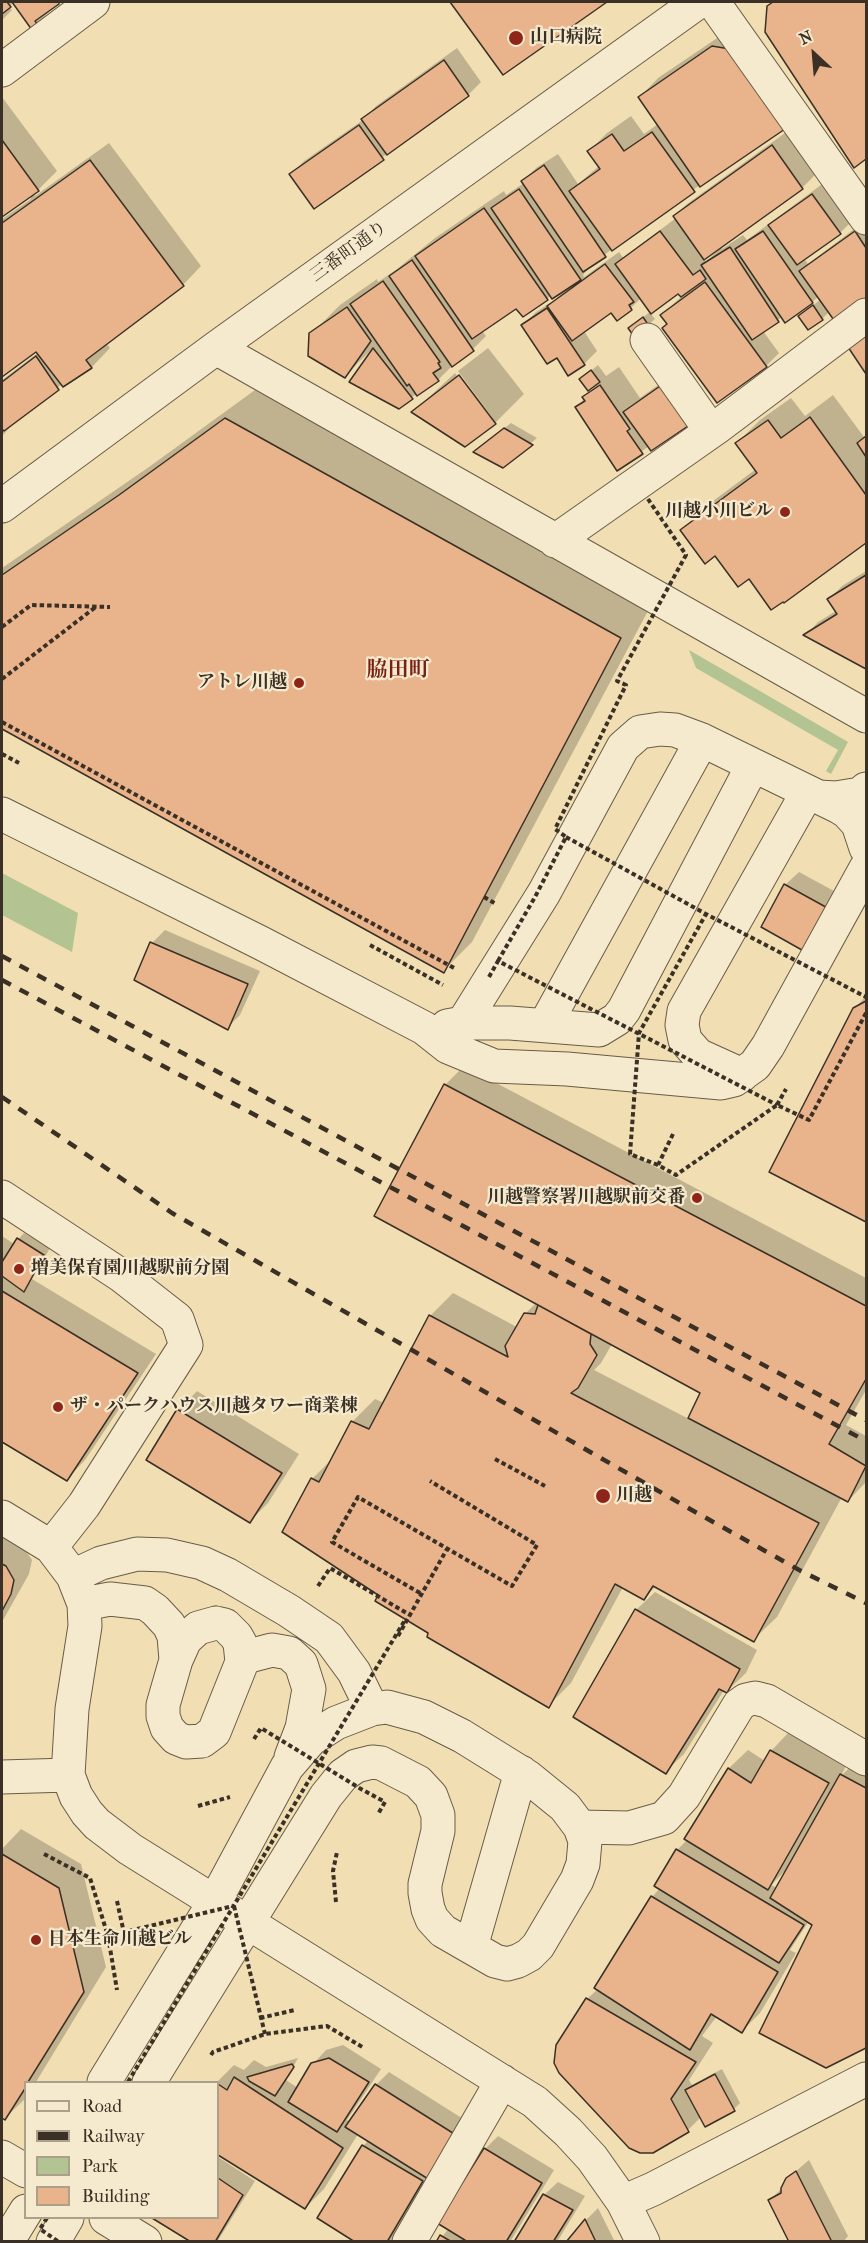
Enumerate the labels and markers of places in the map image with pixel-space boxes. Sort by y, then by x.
place label: 山口病院 [530,27,602,49]
marker: 山口病院 [507,29,525,47]
place label: 川越小川ビル [665,501,773,523]
marker: 川越小川ビル [778,505,792,519]
place label: アトレ川越 [197,672,287,694]
marker: アトレ川越 [292,676,306,690]
place label: 川越警察署川越駅前交番 [487,1187,685,1209]
marker: 川越警察署川越駅前交番 [690,1191,704,1205]
place label: 増美保育園川越駅前分園 [31,1258,229,1280]
marker: 増美保育園川越駅前分園 [12,1262,26,1276]
place label: ザ・パークハウス川越タワー商業棟 [70,1396,358,1418]
marker: ザ・パークハウス川越タワー商業棟 [51,1400,65,1414]
place label: 川越 [616,1485,652,1507]
marker: 川越 [594,1487,612,1505]
place label: 日本生命川越ビル [48,1929,192,1951]
marker: 日本生命川越ビル [29,1933,43,1947]

